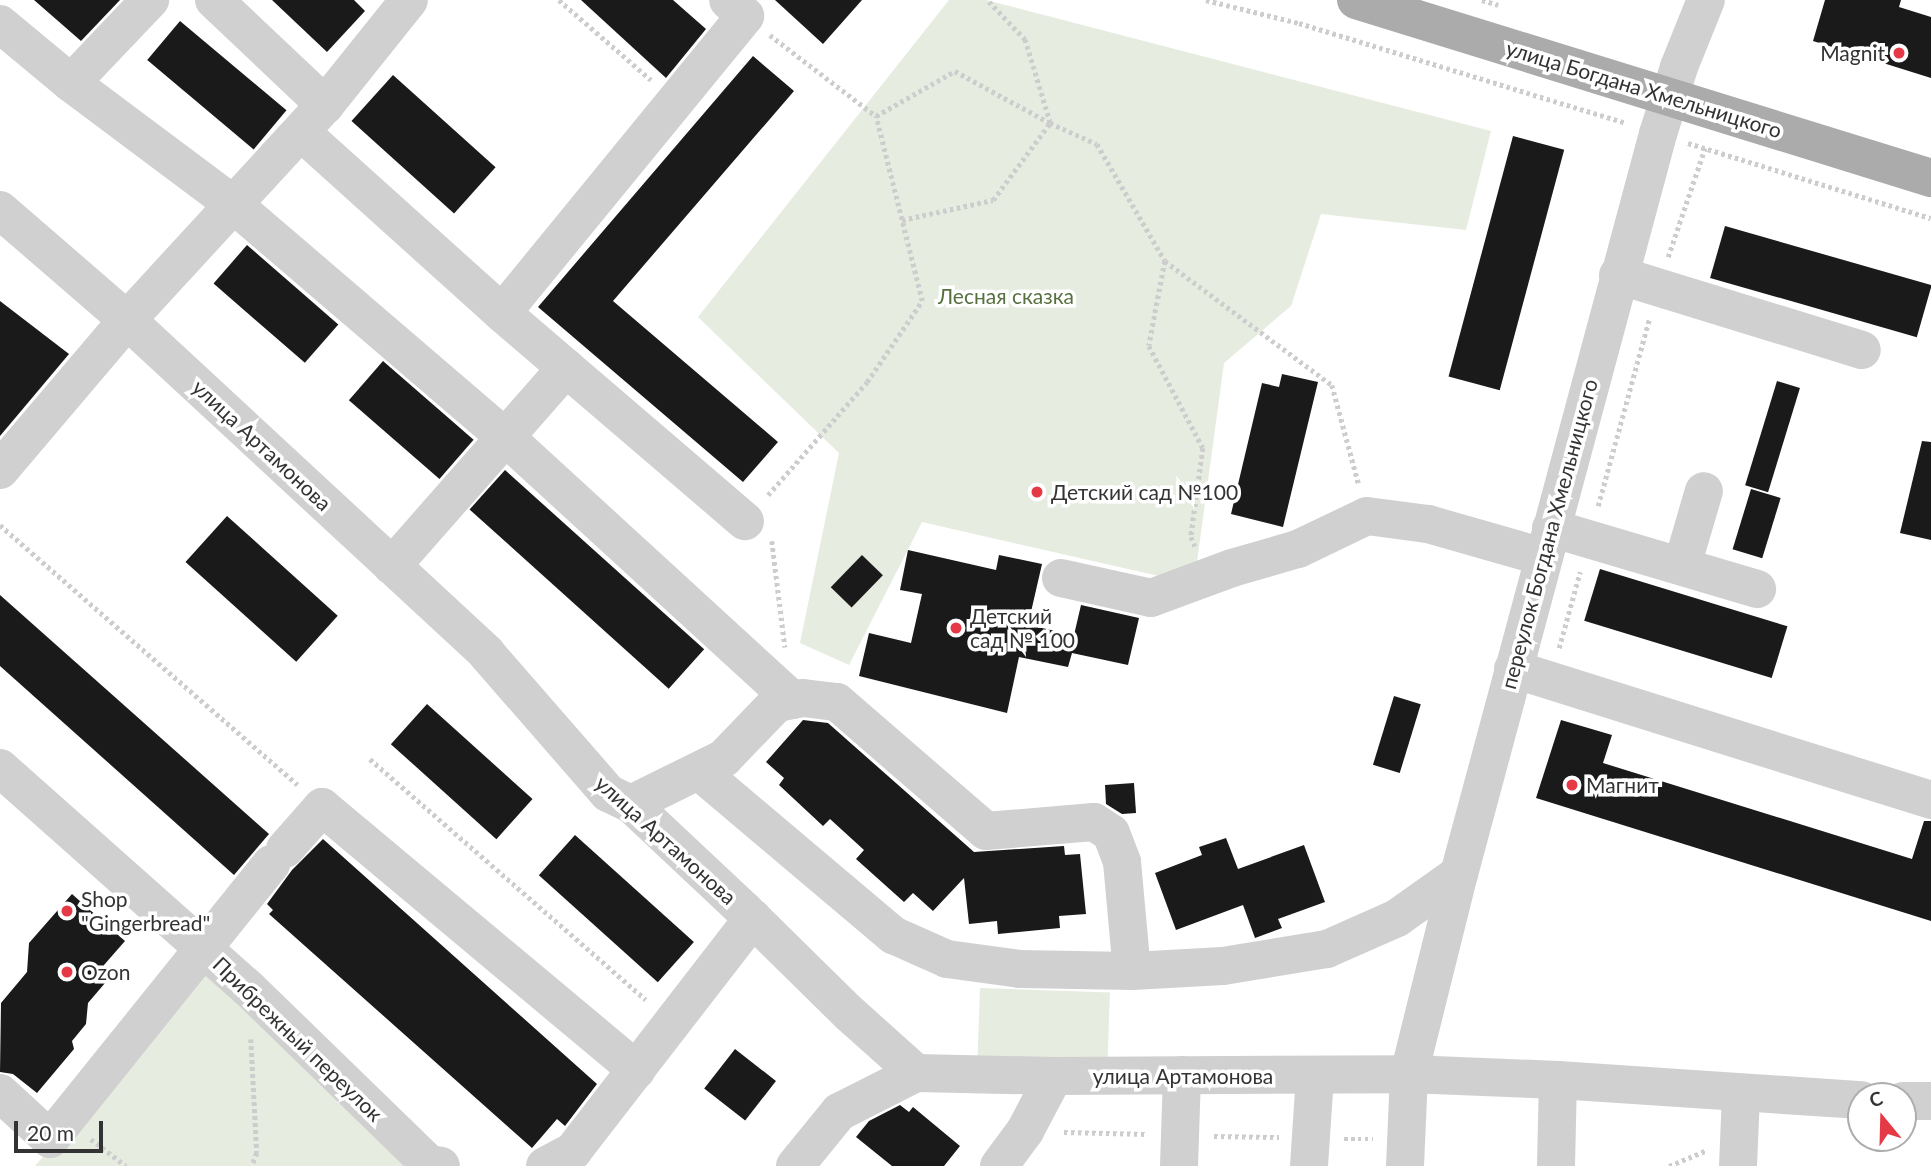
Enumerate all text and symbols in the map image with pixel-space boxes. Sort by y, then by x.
street label: улица Богдана Хмельницкого [1503,35,1785,143]
place label: Magnit [1820,40,1885,66]
marker: Magnit [1891,45,1907,61]
park label: Лесная сказка [938,283,1074,309]
street label: улица Артамонова [187,374,337,516]
street label: переулок Богдана Хмельницкого [1495,376,1603,692]
place label: Детский сад №100 [1051,479,1238,505]
marker: Детский сад №100 [1029,484,1045,500]
place label: Детский сад № 100 [970,603,1075,653]
marker: Детский сад № 100 [948,620,964,636]
street label: улица Артамонова [590,770,742,910]
place label: Магнит [1586,772,1659,798]
marker: Магнит [1564,777,1580,793]
place label: Shop "Gingerbread" [81,886,210,936]
marker: Shop "Gingerbread" [59,903,75,919]
street label: Прибрежный переулок [208,952,388,1126]
place label: Ozon [81,959,130,985]
marker: Ozon [59,964,75,980]
street label: улица Артамонова [1093,1063,1273,1089]
north arrow [1847,1082,1917,1152]
text: С [1866,1086,1885,1111]
scale bar [18,1106,107,1150]
text: 20 m [27,1120,74,1145]

